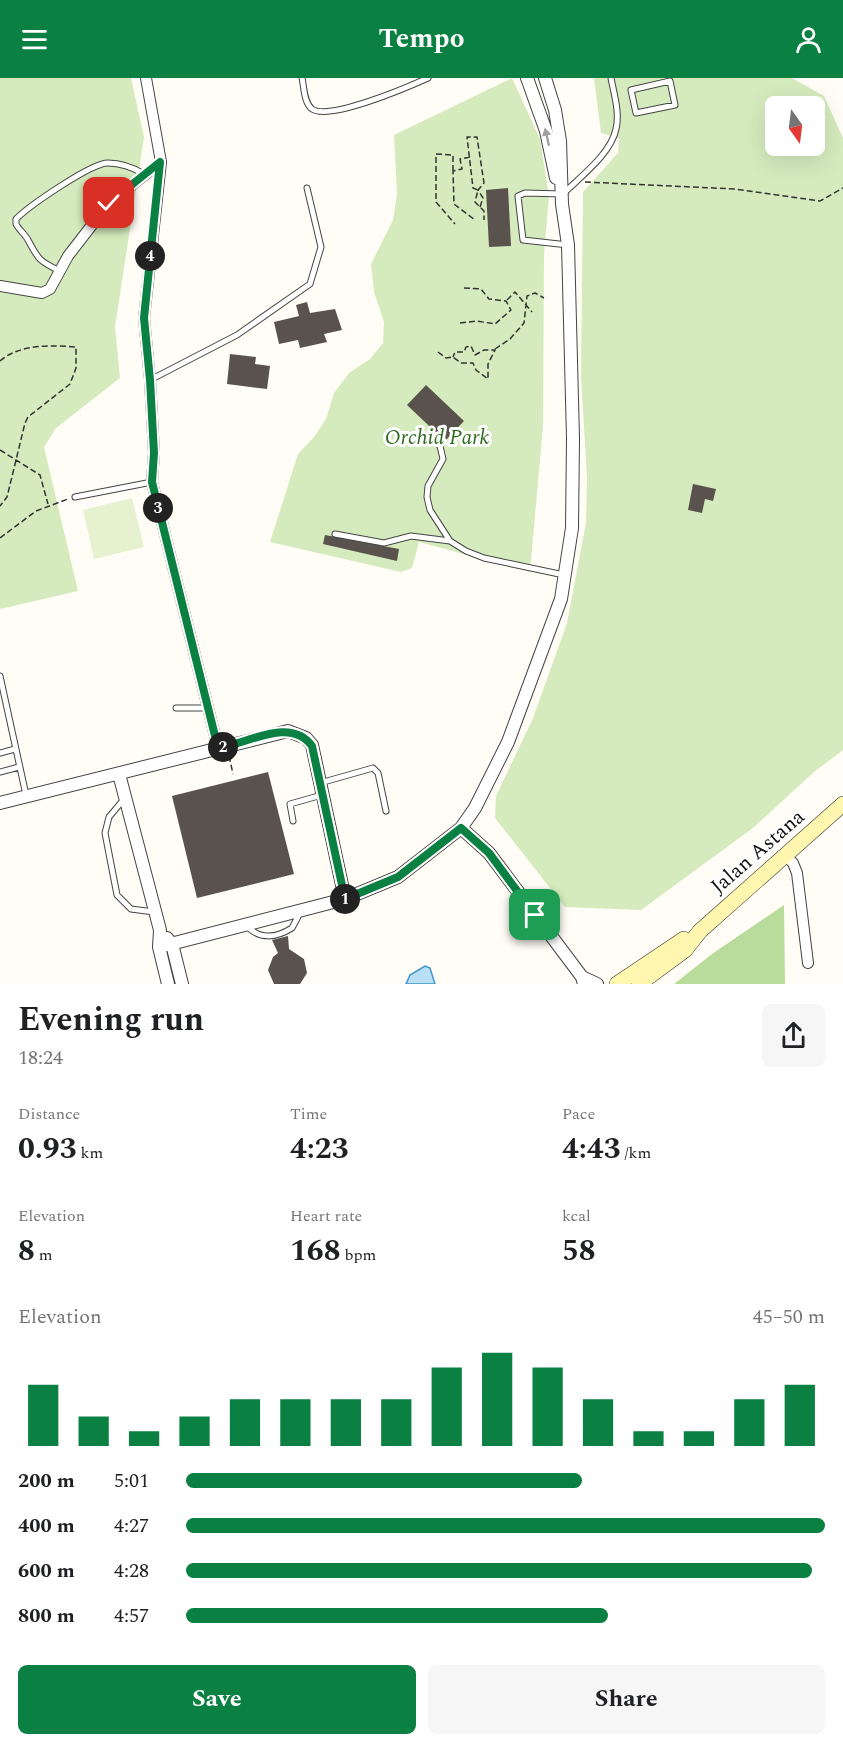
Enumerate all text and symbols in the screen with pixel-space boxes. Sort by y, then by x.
text: Tempo [378,18,465,60]
icon: menu [18,23,51,56]
icon: person [792,23,825,56]
north arrow [765,96,825,156]
map controls [765,96,825,156]
one-way arrow [542,128,552,146]
pin [83,177,134,228]
icon: check [92,186,125,219]
pin: 4 [135,241,165,271]
text: 4 [146,244,154,268]
park label: Orchid Park [385,422,489,454]
pin: 3 [143,493,173,523]
text: 3 [154,496,162,520]
pin: 2 [208,732,238,762]
text: 2 [219,735,227,759]
street label: Jalan Astana [704,801,813,902]
pin: 1 [330,884,360,914]
text: 1 [341,887,349,911]
pin [509,889,560,940]
icon: arrive [518,898,551,931]
text: Evening run [18,995,204,1045]
button: share [762,1004,825,1067]
text: 18:24 [18,1043,63,1073]
text: Distance [18,1102,80,1126]
text: Time [290,1102,327,1126]
text: Pace [562,1102,595,1126]
text: 0.93 [18,1126,77,1172]
text: 4:23 [290,1126,349,1172]
text: 4:43 [562,1126,621,1172]
text: km [77,1141,103,1165]
text: /km [621,1141,651,1165]
text: Elevation [18,1204,85,1228]
text: Heart rate [290,1204,362,1228]
text: kcal [562,1204,591,1228]
text: 8 [18,1228,35,1274]
text: 168 [290,1228,341,1274]
text: 58 [562,1228,596,1274]
text: m [35,1243,53,1267]
text: bpm [341,1243,376,1267]
text: Elevation [18,1302,102,1332]
text: 45–50 m [753,1302,825,1332]
text: 200 m [18,1466,75,1496]
text: 5:01 [114,1466,149,1496]
text: 400 m [18,1511,75,1541]
text: 4:27 [114,1511,149,1541]
text: 600 m [18,1556,75,1586]
text: 4:28 [114,1556,149,1586]
text: 800 m [18,1601,75,1631]
text: 4:57 [114,1601,149,1631]
button: Save [18,1665,416,1734]
button: Share [428,1665,825,1734]

